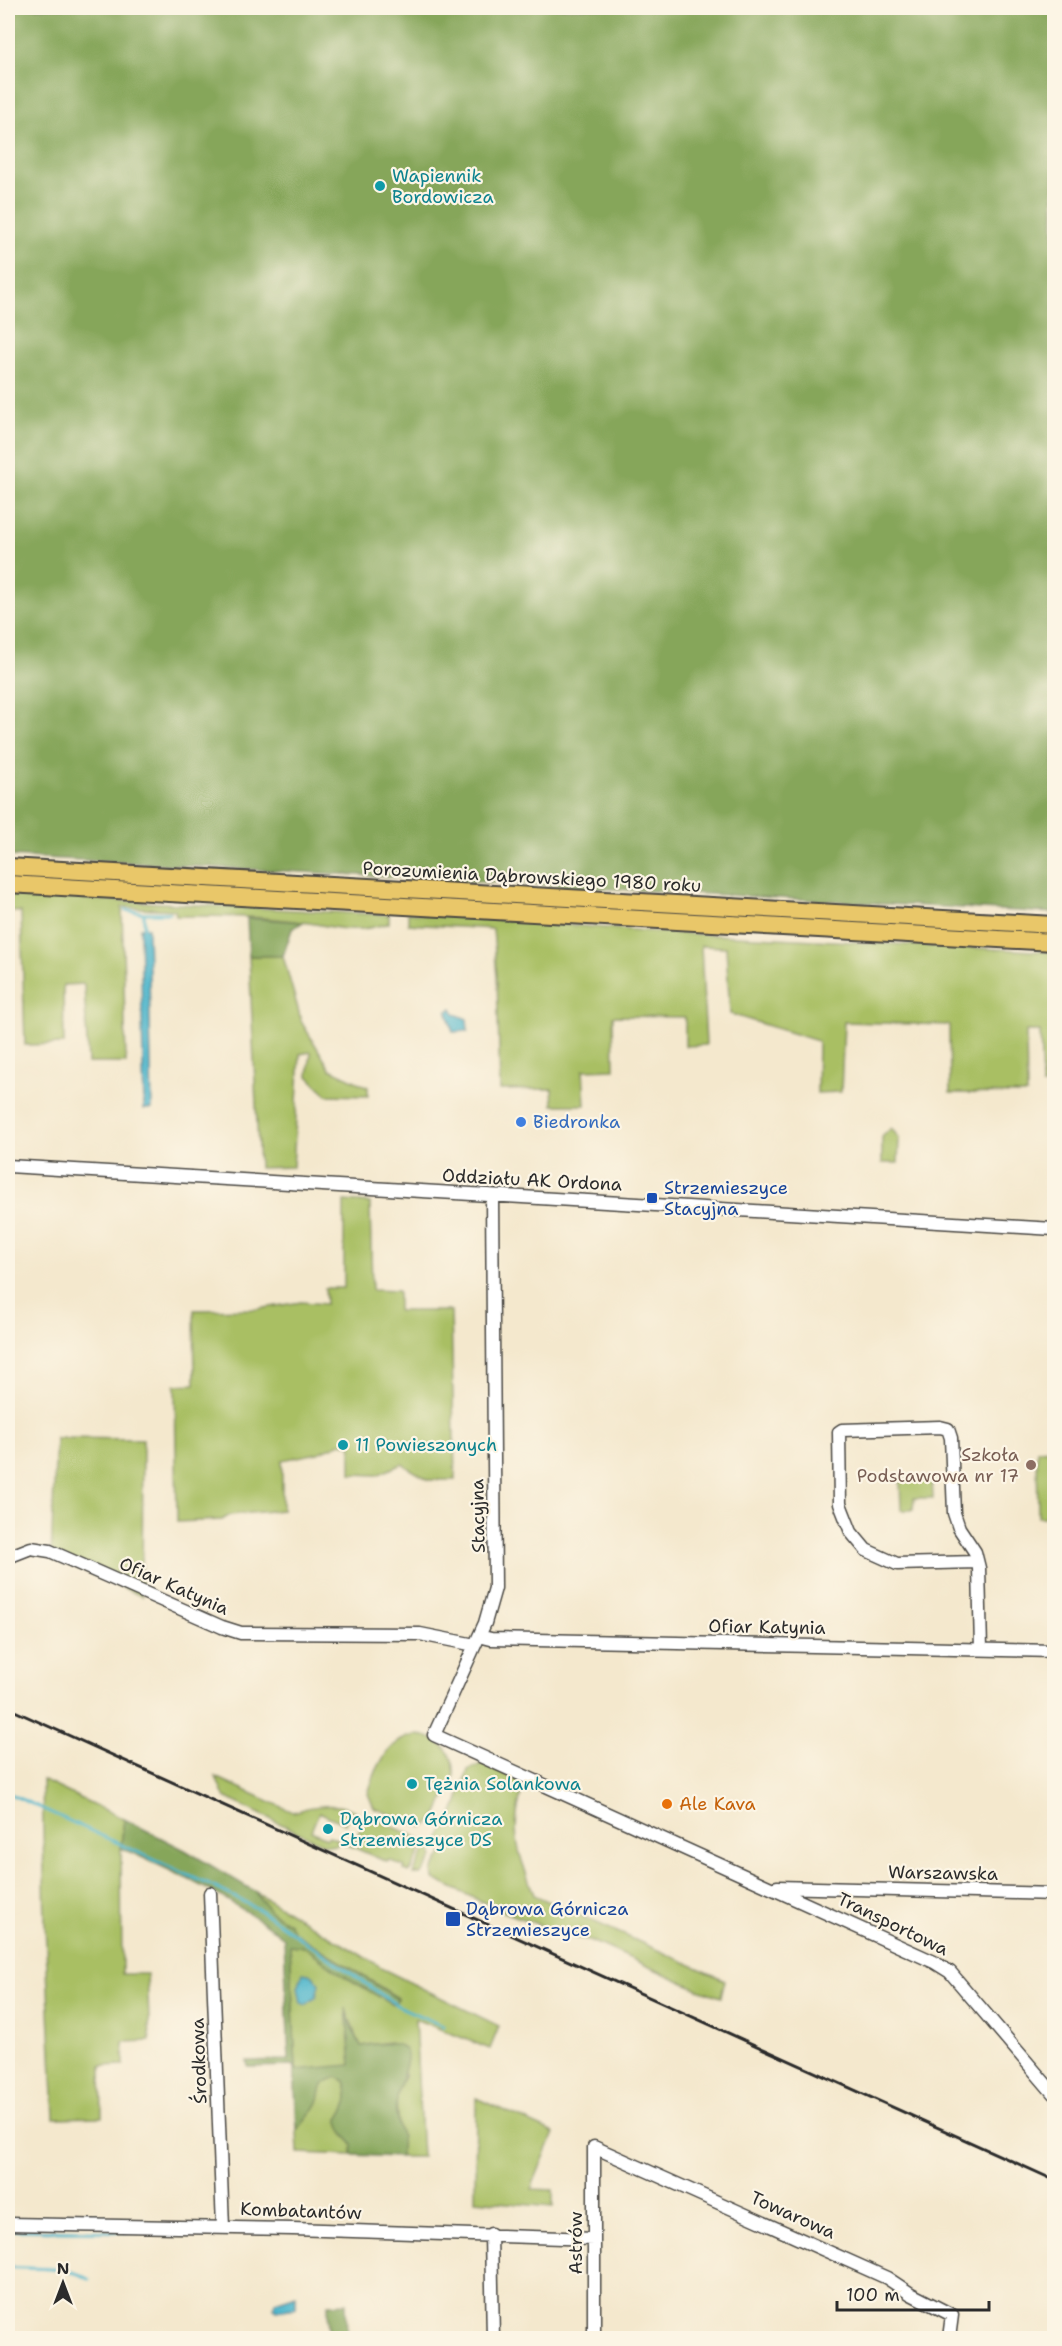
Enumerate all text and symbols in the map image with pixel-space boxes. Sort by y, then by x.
place label: Wapiennik Bordowicza [392,164,494,209]
marker: Wapiennik Bordowicza [373,179,387,193]
street label: Porozumienia Dąbrowskiego 1980 roku [362,856,702,898]
place label: Biedronka [533,1110,620,1134]
marker: Biedronka [514,1115,528,1129]
street label: Oddziału AK Ordona [441,1163,623,1197]
place label: Strzemieszyce Stacyjna [664,1176,788,1221]
marker: Strzemieszyce Stacyjna [645,1191,659,1205]
place label: 11 Powieszonych [355,1433,497,1457]
marker: 11 Powieszonych [336,1438,350,1452]
place label: Szkoła Podstawowa nr 17 [857,1443,1019,1488]
marker: Szkoła Podstawowa nr 17 [1024,1458,1038,1472]
street label: Stacyjna [465,1479,491,1553]
street label: Ofiar Katynia [116,1551,232,1621]
street label: Ofiar Katynia [708,1614,826,1640]
place label: Tężnia Solankowa [424,1772,581,1796]
marker: Tężnia Solankowa [405,1777,419,1791]
place label: Ale Kava [679,1792,756,1816]
marker: Ale Kava [660,1797,674,1811]
place label: Dąbrowa Górnicza Strzemieszyce DS [340,1807,502,1852]
marker: Dąbrowa Górnicza Strzemieszyce DS [321,1822,335,1836]
street label: Warszawska [888,1860,998,1886]
street label: Transportowa [833,1887,953,1961]
place label: Dąbrowa Górnicza Strzemieszyce [466,1897,628,1942]
marker: Dąbrowa Górnicza Strzemieszyce [444,1910,462,1928]
street label: Środkowa [186,2018,212,2104]
street label: Towarowa [747,2186,839,2244]
street label: Kombatantów [240,2197,363,2225]
street label: Astrów [564,2211,588,2275]
north arrow [33,2253,93,2313]
text: N [57,2258,69,2279]
scale bar [837,2274,988,2312]
text: 100 m [846,2283,900,2307]

